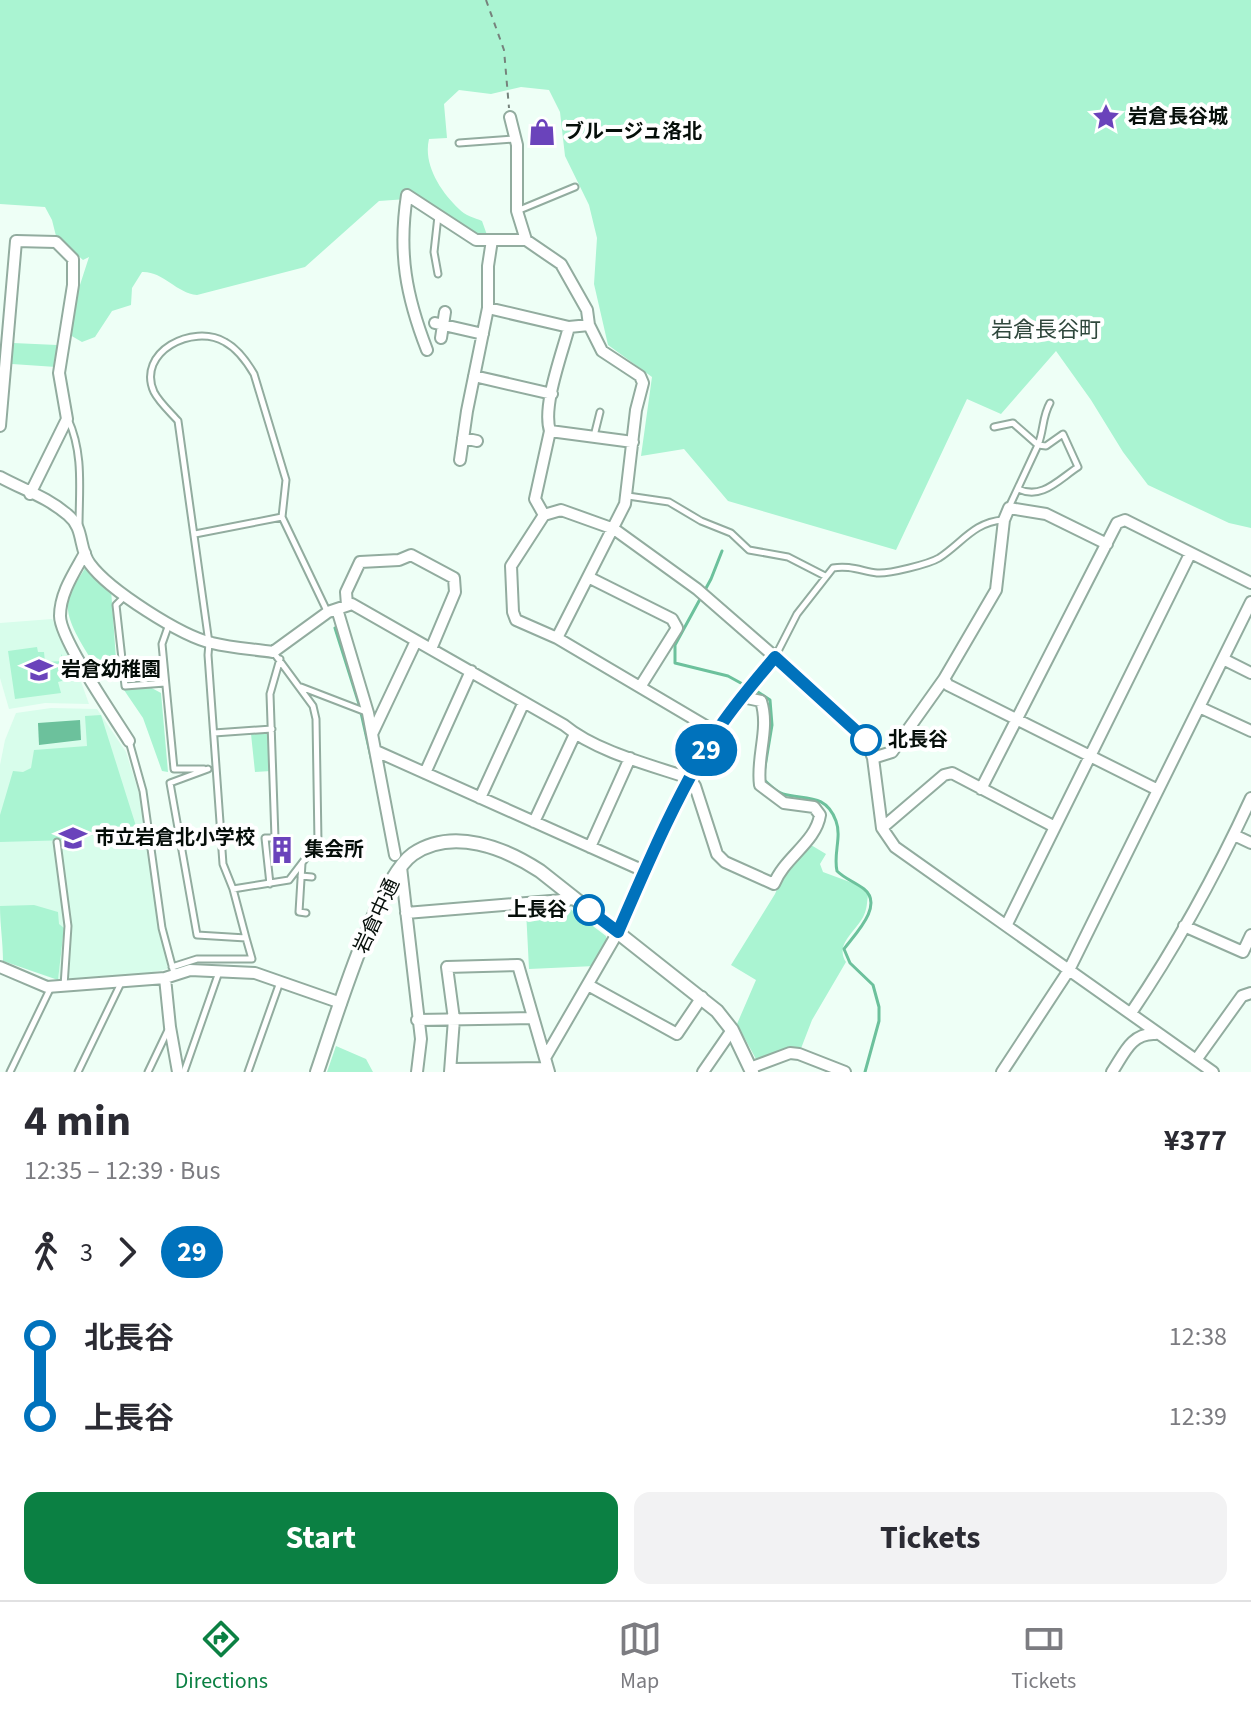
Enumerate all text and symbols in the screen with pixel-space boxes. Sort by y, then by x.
place icon: 岩倉長谷城 [1091,102,1121,132]
place label: 岩倉長谷城 [1128,103,1228,131]
shop icon: ブルージュ洛北 [527,117,557,147]
place label: ブルージュ洛北 [564,118,702,146]
district label: 岩倉長谷町 [991,314,1101,346]
school or university icon: 岩倉幼稚園 [24,655,54,685]
place label: 岩倉幼稚園 [61,656,161,684]
line badge: 29 [670,724,742,776]
marker: 北長谷 [851,725,881,755]
place label: 北長谷 [888,726,948,754]
text: 29 [691,730,721,770]
school or university icon: 市立岩倉北小学校 [58,823,88,853]
place label: 市立岩倉北小学校 [95,824,255,852]
building icon: 集会所 [267,835,297,865]
place label: 集会所 [304,836,364,864]
street label: 岩倉中通 [347,874,407,958]
marker: 上長谷 [574,895,604,925]
place label: 上長谷 [507,896,567,924]
text: 4 min [24,1090,131,1153]
text: ¥377 [1164,1119,1227,1162]
text: 12:35 – 12:39 · Bus [24,1152,220,1189]
icon: walk [24,1230,68,1274]
icon: forward [105,1230,149,1274]
text: 29 [177,1232,207,1272]
text: 3 [80,1234,93,1271]
text: 北長谷 [84,1317,174,1360]
text: 12:38 [1169,1318,1227,1355]
text: 上長谷 [84,1397,174,1440]
text: 12:39 [1169,1398,1227,1435]
button: Start [24,1492,618,1584]
button: Tickets [634,1492,1227,1584]
tab: Directions [175,1617,268,1697]
tab: Map [618,1617,662,1697]
tab: Tickets [1011,1617,1076,1697]

